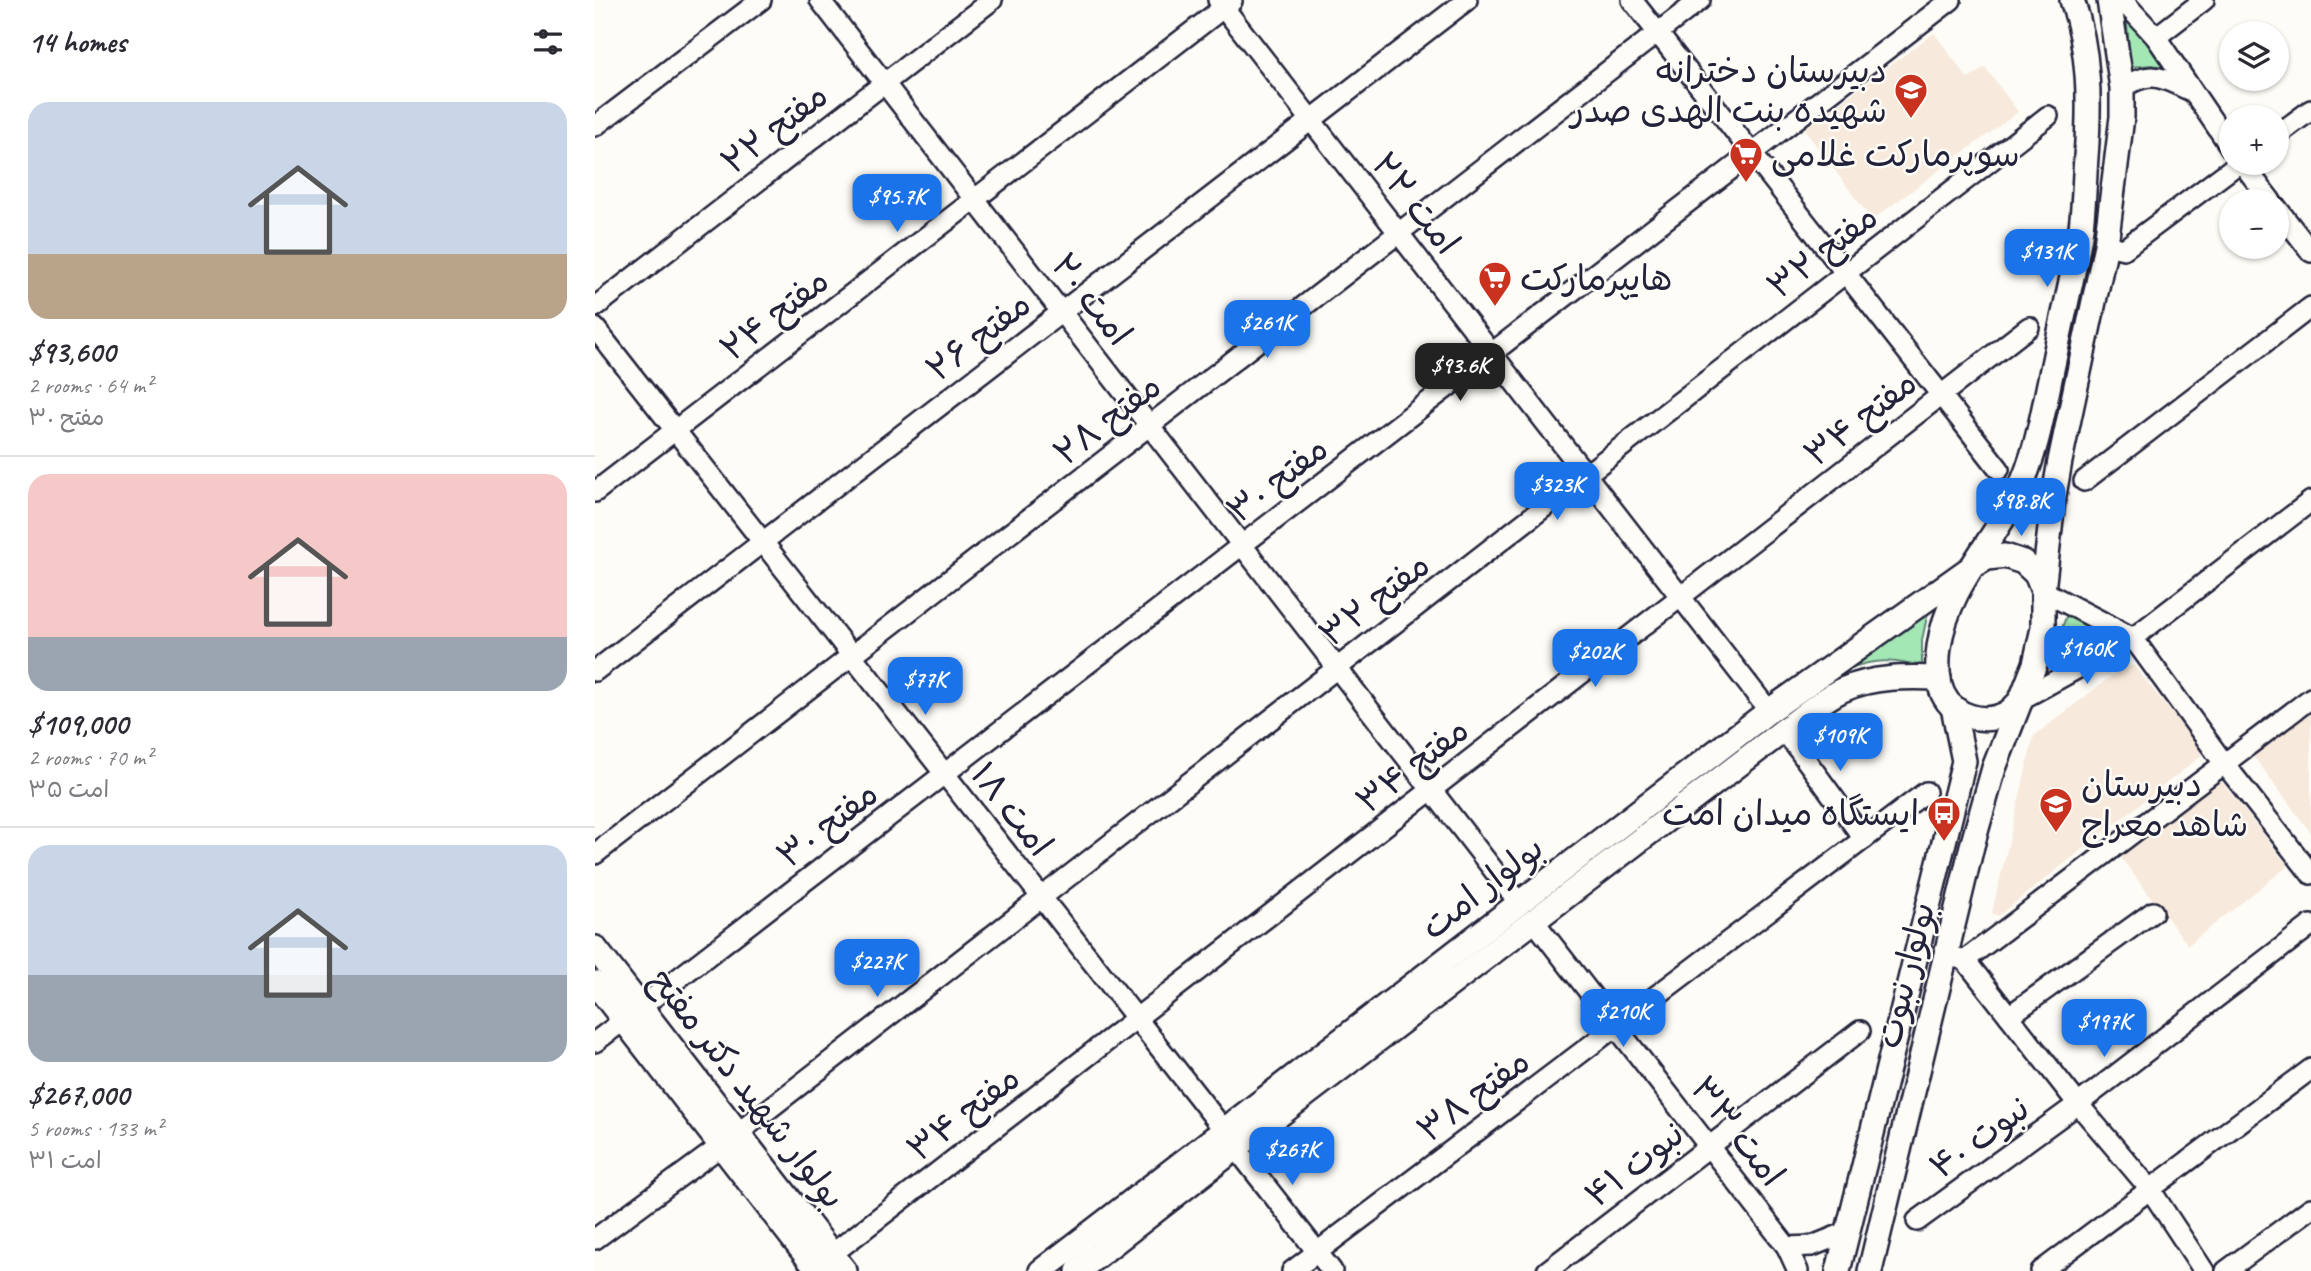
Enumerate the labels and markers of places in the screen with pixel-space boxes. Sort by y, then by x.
place label: دبیرستان دخترانه شهیده بنت الهدی صدر [1568,48,1887,133]
school or university icon: دبیرستان دخترانه شهیده بنت الهدی صدر [1892,71,1930,120]
place label: سوپرمارکت غلامی [1771,132,2020,177]
supermarket icon: سوپرمارکت غلامی [1727,135,1765,184]
pin: $95.7K [840,174,954,234]
pin: $131K [1998,230,2096,289]
place label: هایپرمارکت [1520,256,1672,301]
supermarket icon: هایپرمارکت [1476,259,1514,308]
pin: $261K [1218,300,1316,360]
pin: $93.6K [1403,344,1517,403]
pin: $323K [1508,462,1606,522]
pin: $98.8K [1964,478,2078,538]
pin: $160K [2038,626,2136,686]
pin: $202K [1546,630,1644,689]
pin: $77K [884,658,966,717]
pin: $109K [1791,714,1889,773]
place label: دبیرستان شاهد معراج [2081,762,2248,848]
school or university icon: دبیرستان شاهد معراج [2037,785,2075,834]
place label: ایستگاه میدان امت [1662,791,1919,836]
bus stop icon: ایستگاه میدان امت [1925,794,1963,843]
pin: $227K [828,940,926,999]
pin: $210K [1574,990,1672,1049]
pin: $197K [2055,1000,2153,1059]
pin: $267K [1243,1128,1341,1187]

